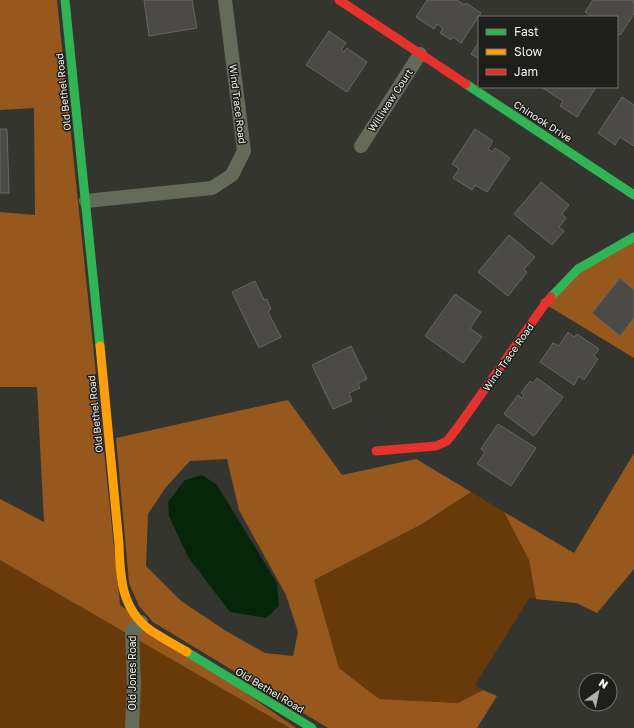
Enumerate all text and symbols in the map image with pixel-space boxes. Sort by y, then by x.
legend [478,16,618,88]
text: Fast [514,24,539,39]
text: Slow [514,44,542,59]
street label: Old Bethel Road [53,53,73,131]
street label: Wind Trace Road [227,64,249,144]
text: Jam [514,64,538,79]
street label: Williwaw Court [365,66,415,134]
street label: Chinook Drive [512,98,574,144]
street label: Wind Trace Road [480,321,536,393]
street label: Old Bethel Road [85,375,105,453]
street label: Old Jones Road [126,636,138,710]
street label: Old Bethel Road [234,665,306,715]
north arrow [578,672,618,712]
text: N [597,675,611,691]

